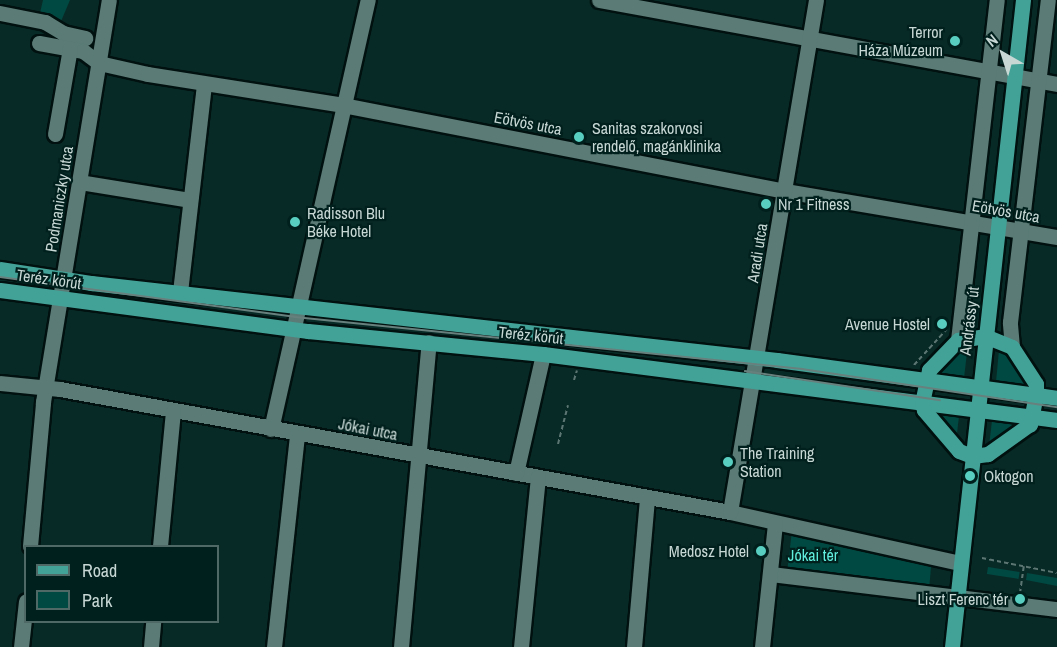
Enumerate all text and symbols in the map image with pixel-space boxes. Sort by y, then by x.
place label: Terror Háza Múzeum [858,22,943,60]
north arrow [973,24,1033,84]
text: N [981,28,1002,52]
marker: Terror Háza Múzeum [948,34,962,48]
street label: Eötvös utca [493,107,563,139]
place label: Sanitas szakorvosi rendelő, magánklinika [592,118,721,156]
marker: Sanitas szakorvosi rendelő, magánklinika [570,128,588,146]
street label: Podmaniczky utca [41,145,77,253]
place label: Nr 1 Fitness [778,194,849,214]
street label: Eötvös utca [971,196,1041,226]
marker: Nr 1 Fitness [759,197,773,211]
place label: Radisson Blu Béke Hotel [307,203,385,241]
marker: Radisson Blu Béke Hotel [288,215,302,229]
street label: Aradi utca [743,222,771,284]
street label: Teréz körút [16,265,82,293]
street label: Andrássy út [955,285,983,357]
place label: Avenue Hostel [845,314,930,334]
marker: Avenue Hostel [935,317,949,331]
street label: Teréz körút [498,322,564,348]
street label: Jókai utca [337,414,399,444]
place label: The Training Station [740,443,815,481]
marker: The Training Station [721,455,735,469]
place label: Oktogon [984,466,1034,486]
marker: Oktogon [961,467,979,485]
place label: Medosz Hotel [669,541,749,561]
marker: Medosz Hotel [754,544,768,558]
legend [24,545,219,623]
park label: Jókai tér [788,545,838,565]
text: Road [82,558,117,583]
text: Park [82,588,112,613]
place label: Liszt Ferenc tér [917,589,1008,609]
marker: Liszt Ferenc tér [1013,592,1027,606]

